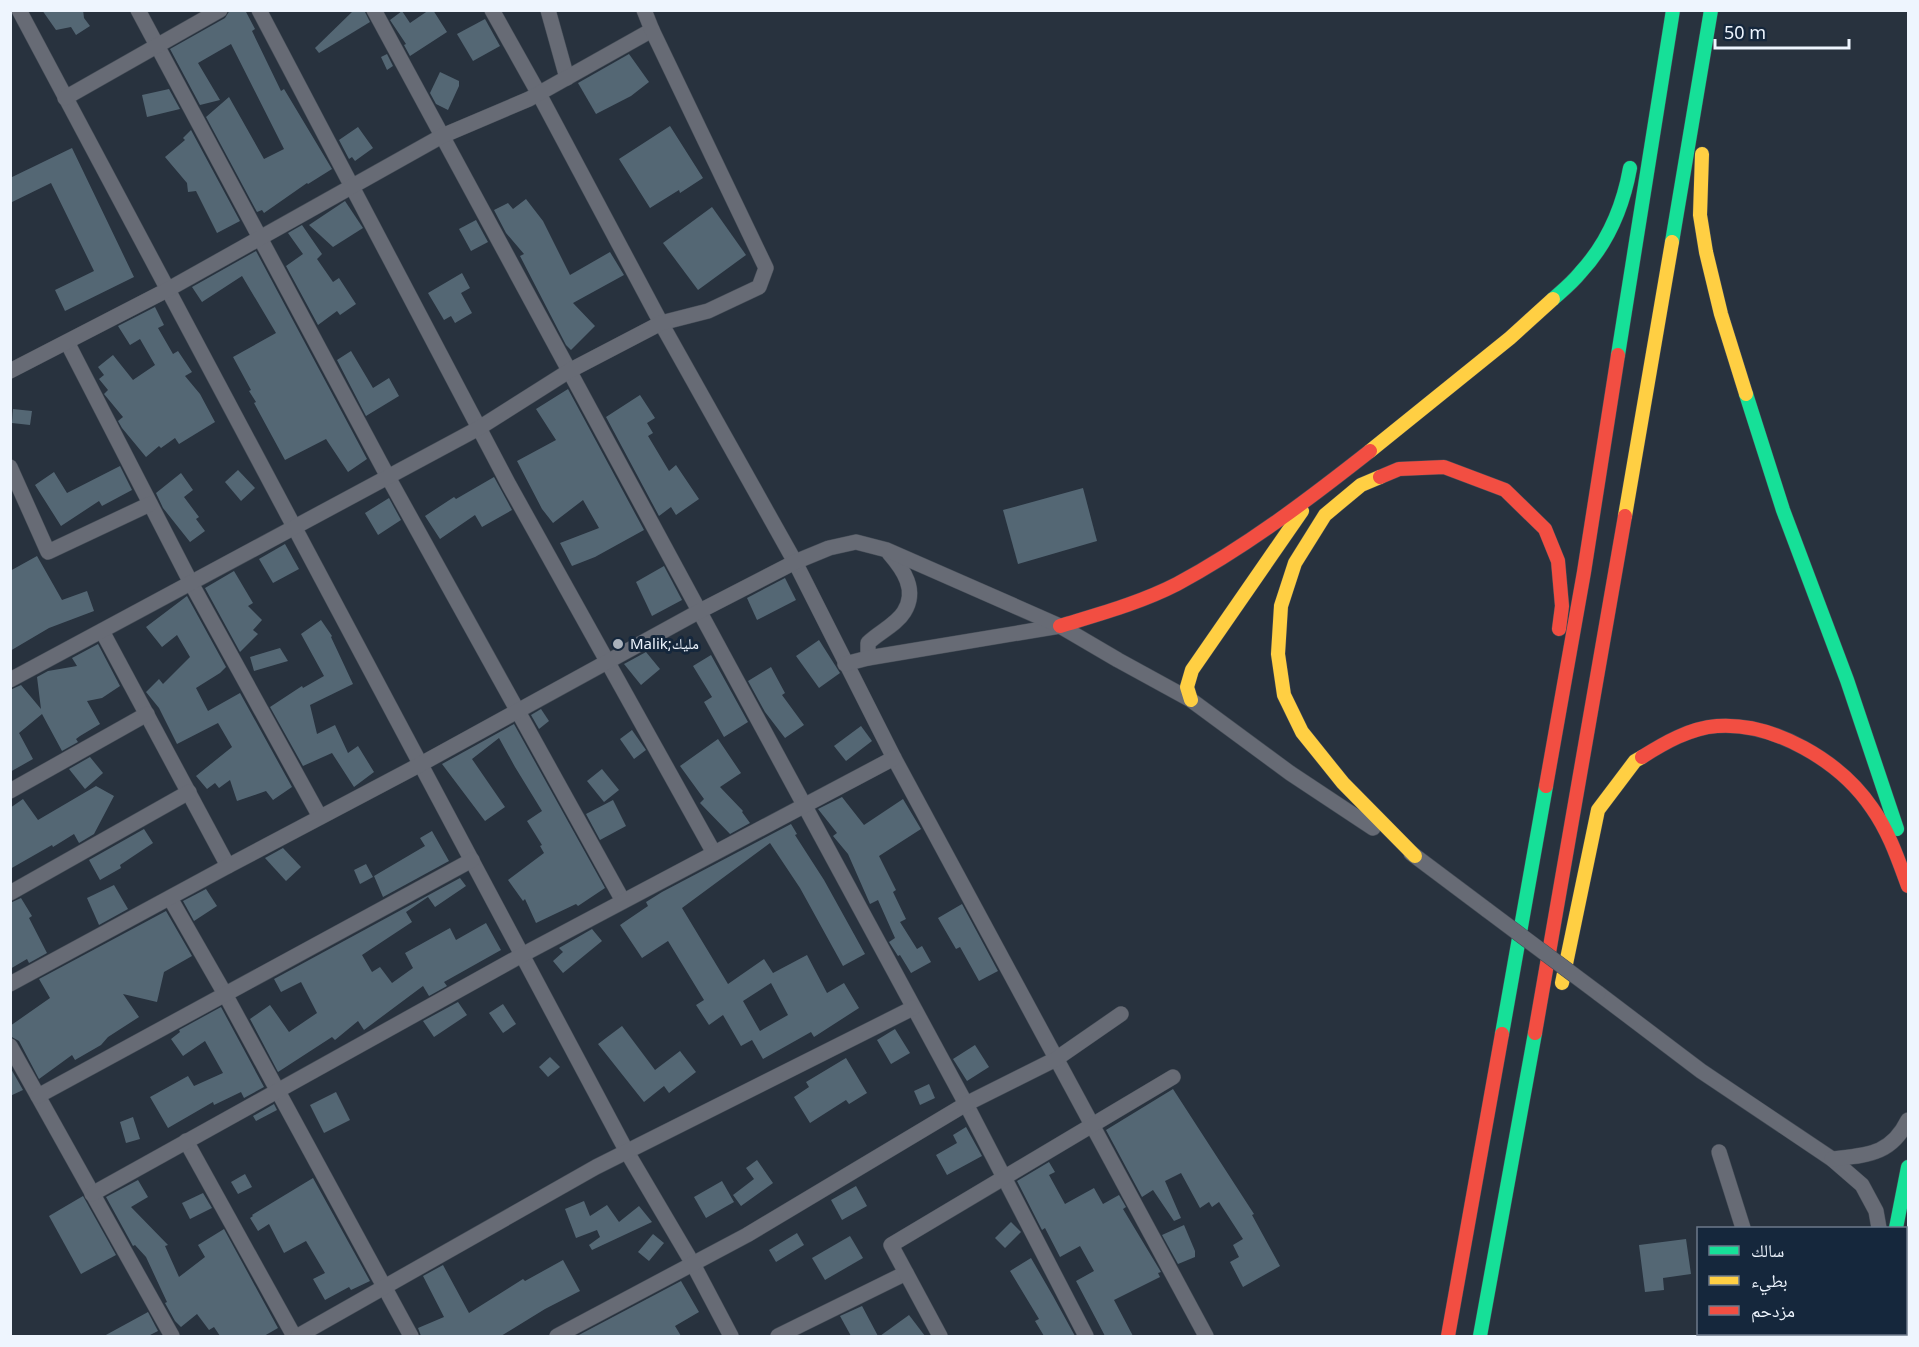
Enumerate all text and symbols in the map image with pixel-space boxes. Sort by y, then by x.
scale bar [1715,12,1848,50]
text: 50 m [1724,20,1766,44]
place label: Malik;مليك [630,633,699,653]
marker: Malik;مليك [611,637,625,651]
legend [1697,1227,1907,1335]
text: سالك [1751,1238,1784,1262]
text: بطيء [1751,1268,1788,1296]
text: مزدحم [1751,1298,1795,1323]

